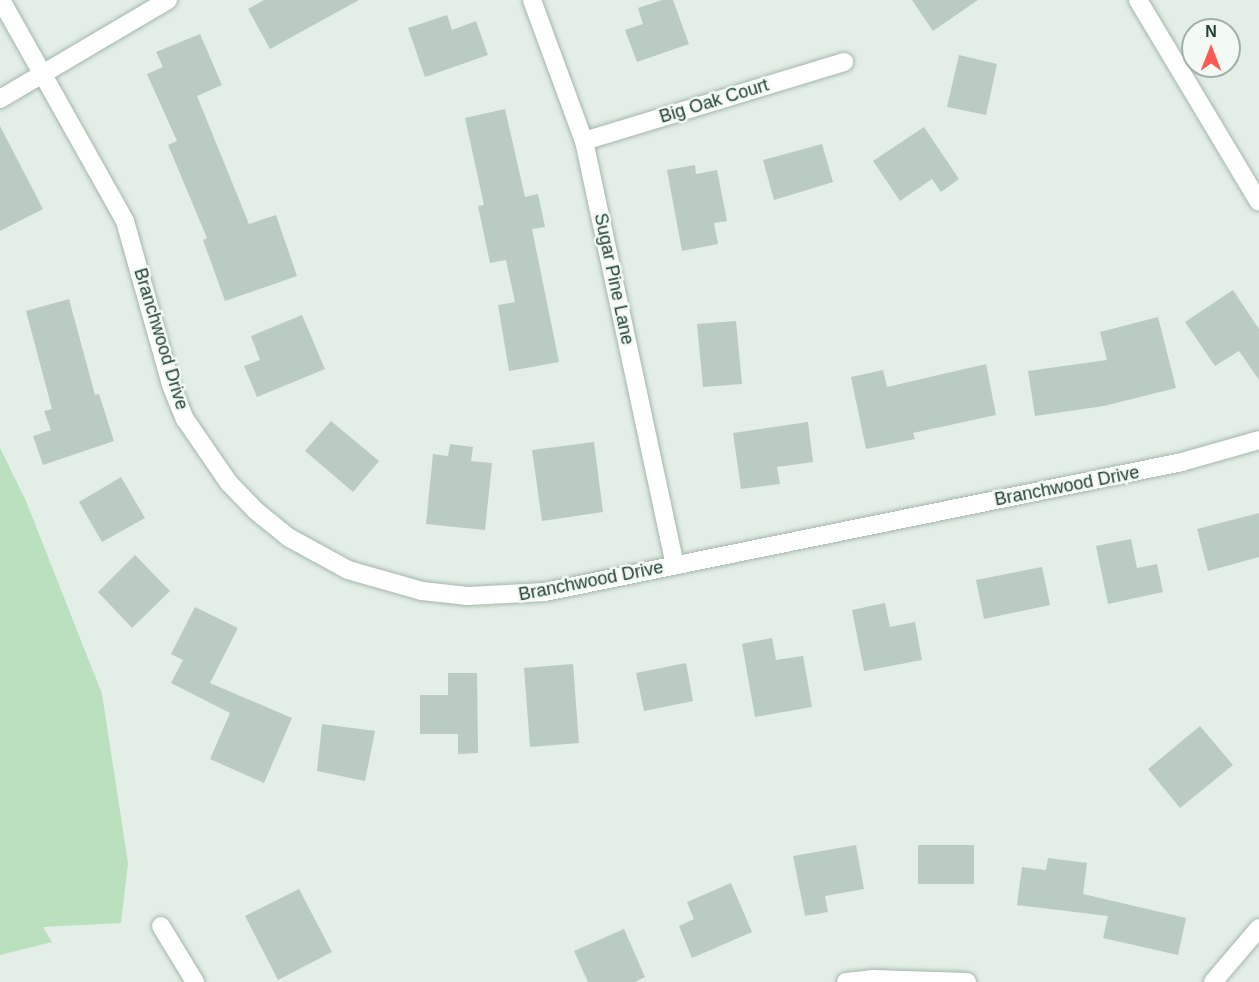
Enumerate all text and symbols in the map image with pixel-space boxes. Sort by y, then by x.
north arrow [1181,18,1241,78]
text: N [1205,23,1217,40]
street label: Big Oak Court [657,74,771,128]
street label: Sugar Pine Lane [589,211,639,347]
street label: Branchwood Drive [129,266,193,412]
street label: Branchwood Drive [993,461,1141,511]
street label: Branchwood Drive [517,556,665,606]

